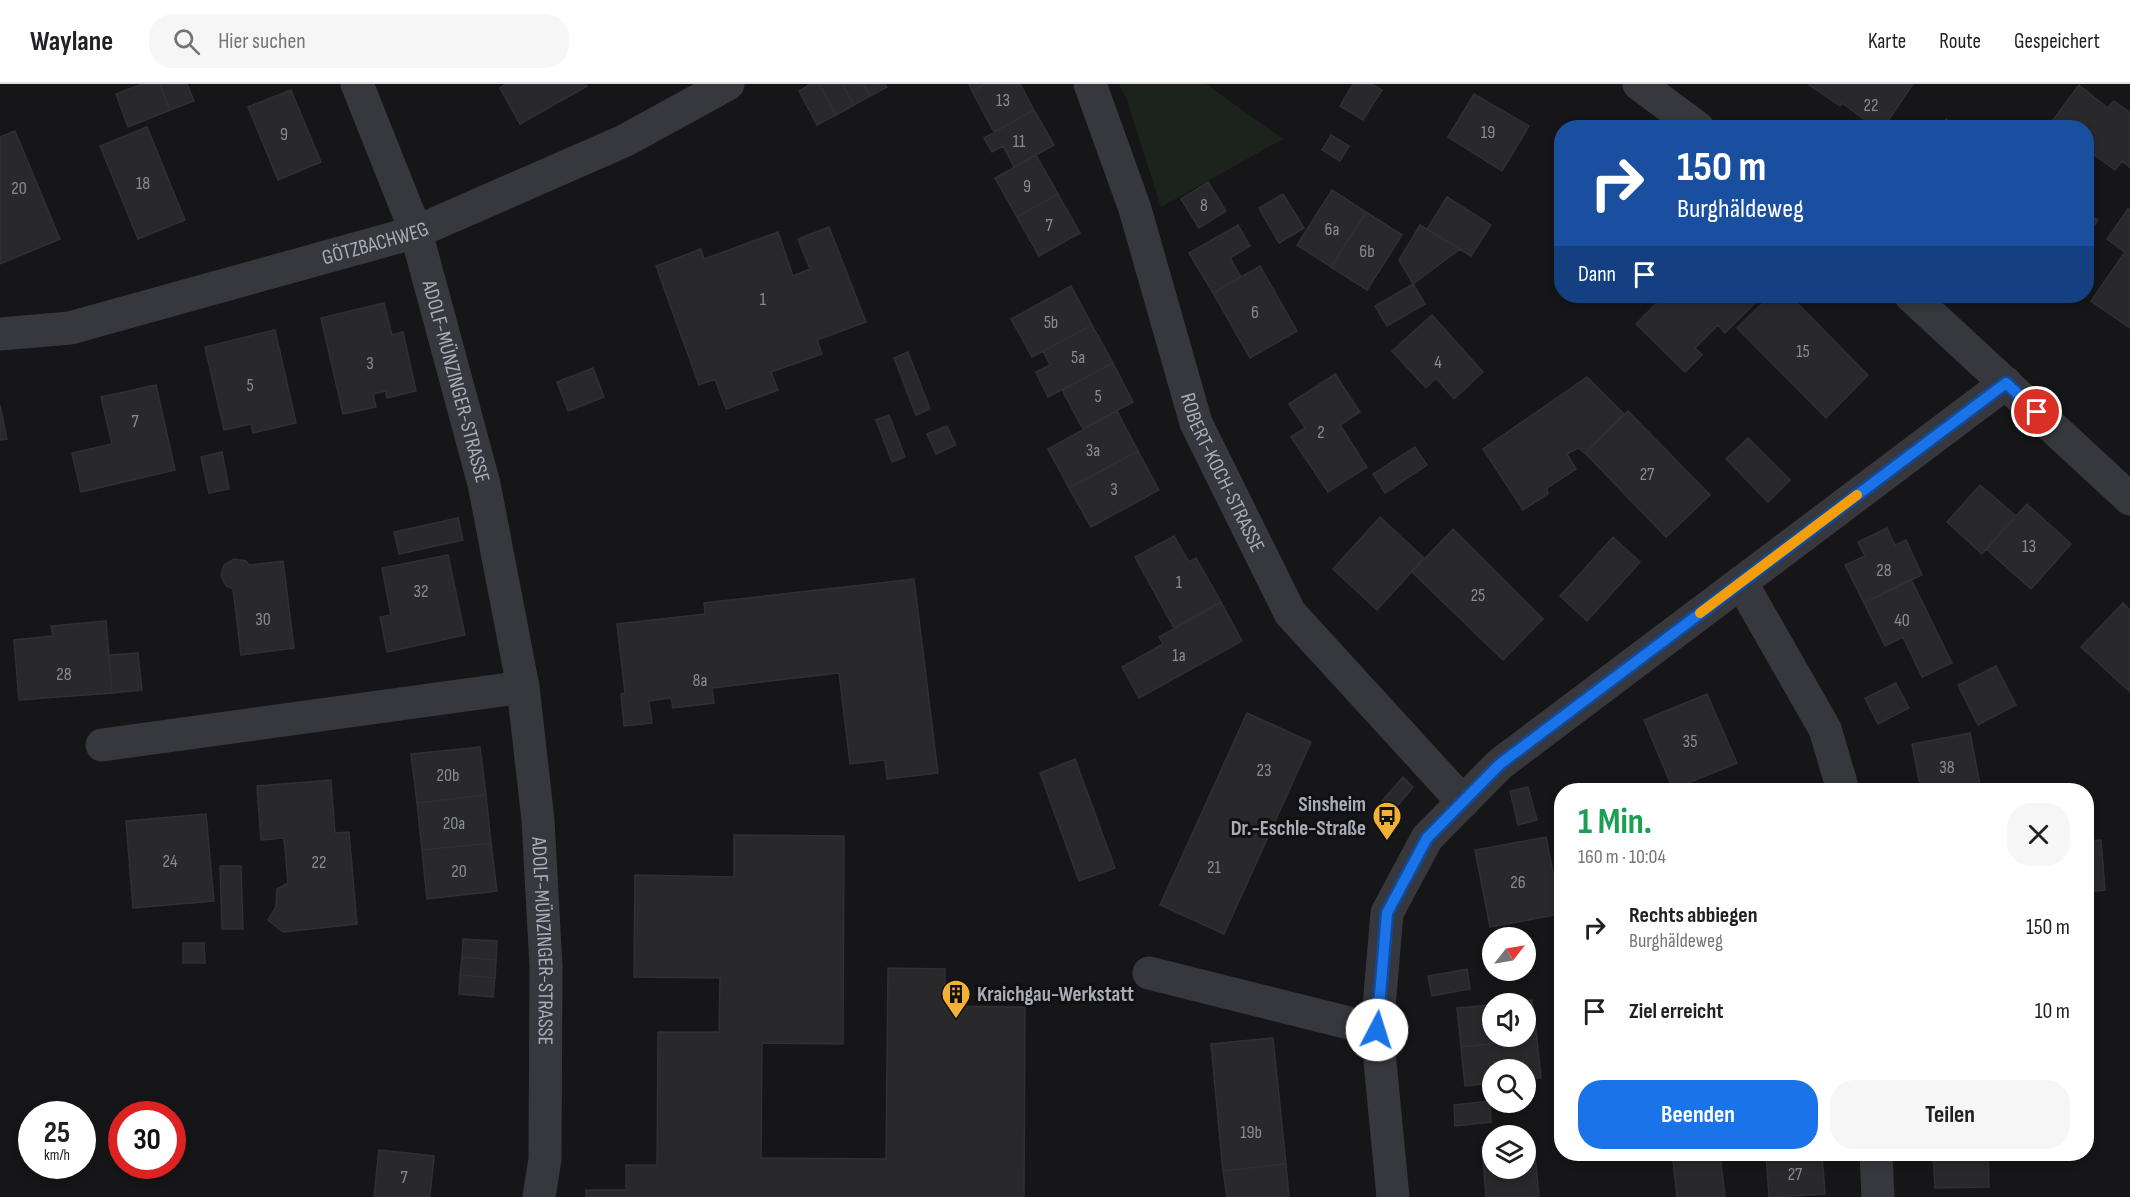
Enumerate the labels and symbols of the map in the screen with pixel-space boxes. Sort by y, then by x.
house number: 13 [996,90,1010,111]
house number: 22 [1864,95,1878,116]
house number: 19 [1481,122,1495,143]
house number: 9 [280,124,288,145]
house number: 11 [1013,131,1026,152]
house number: 18 [136,173,150,194]
house number: 9 [1023,176,1031,197]
house number: 20 [11,178,27,199]
house number: 8 [1200,195,1208,216]
house number: 7 [1045,215,1053,236]
street label: GÖTZBACHWEG [319,216,432,270]
house number: 6a [1325,219,1339,240]
house number: 6b [1359,241,1375,262]
street label: ADOLF-MÜNZINGER-STRASSE [417,276,496,485]
house number: 1 [760,289,767,310]
house number: 6 [1251,302,1259,323]
house number: 5b [1044,312,1058,333]
house number: 15 [1796,341,1810,362]
house number: 5a [1071,347,1085,368]
house number: 4 [1434,352,1442,373]
house number: 3 [366,353,374,374]
house number: 5 [246,375,254,396]
house number: 5 [1094,386,1102,407]
pin [2011,386,2062,437]
street label: ROBERT-KOCH-STRASSE [1176,390,1270,556]
house number: 7 [131,411,139,432]
house number: 2 [1317,422,1325,443]
house number: 3a [1086,440,1100,461]
house number: 27 [1640,464,1655,485]
house number: 3 [1110,479,1118,500]
house number: 13 [2022,536,2036,557]
house number: 28 [1876,560,1892,581]
house number: 1 [1176,572,1183,593]
house number: 32 [414,581,428,602]
house number: 25 [1471,585,1485,606]
house number: 30 [255,609,271,630]
house number: 40 [1894,610,1910,631]
house number: 1a [1172,645,1186,666]
house number: 28 [56,664,72,685]
house number: 8a [693,670,707,691]
house number: 35 [1683,731,1697,752]
house number: 38 [1939,757,1955,778]
house number: 23 [1257,760,1272,781]
house number: 20b [437,765,459,786]
place label: Sinsheim Dr.-Eschle-Straße [1231,792,1366,841]
bus stop icon: Sinsheim Dr.-Eschle-Straße [1371,800,1403,842]
house number: 20a [443,813,465,834]
street label: ADOLF-MÜNZINGER-STRASSE [526,835,559,1045]
house number: 24 [163,851,178,872]
house number: 22 [312,852,326,873]
house number: 21 [1207,857,1222,878]
house number: 20 [451,861,467,882]
house number: 26 [1510,872,1526,893]
north arrow [1482,927,1536,981]
building icon: Kraichgau-Werkstatt [940,978,972,1020]
place label: Kraichgau-Werkstatt [977,982,1134,1007]
position arrow [1345,998,1409,1062]
speed limit sign: 30 [108,1101,186,1179]
house number: 19b [1240,1122,1262,1143]
house number: 27 [1788,1164,1803,1185]
house number: 7 [400,1167,408,1188]

